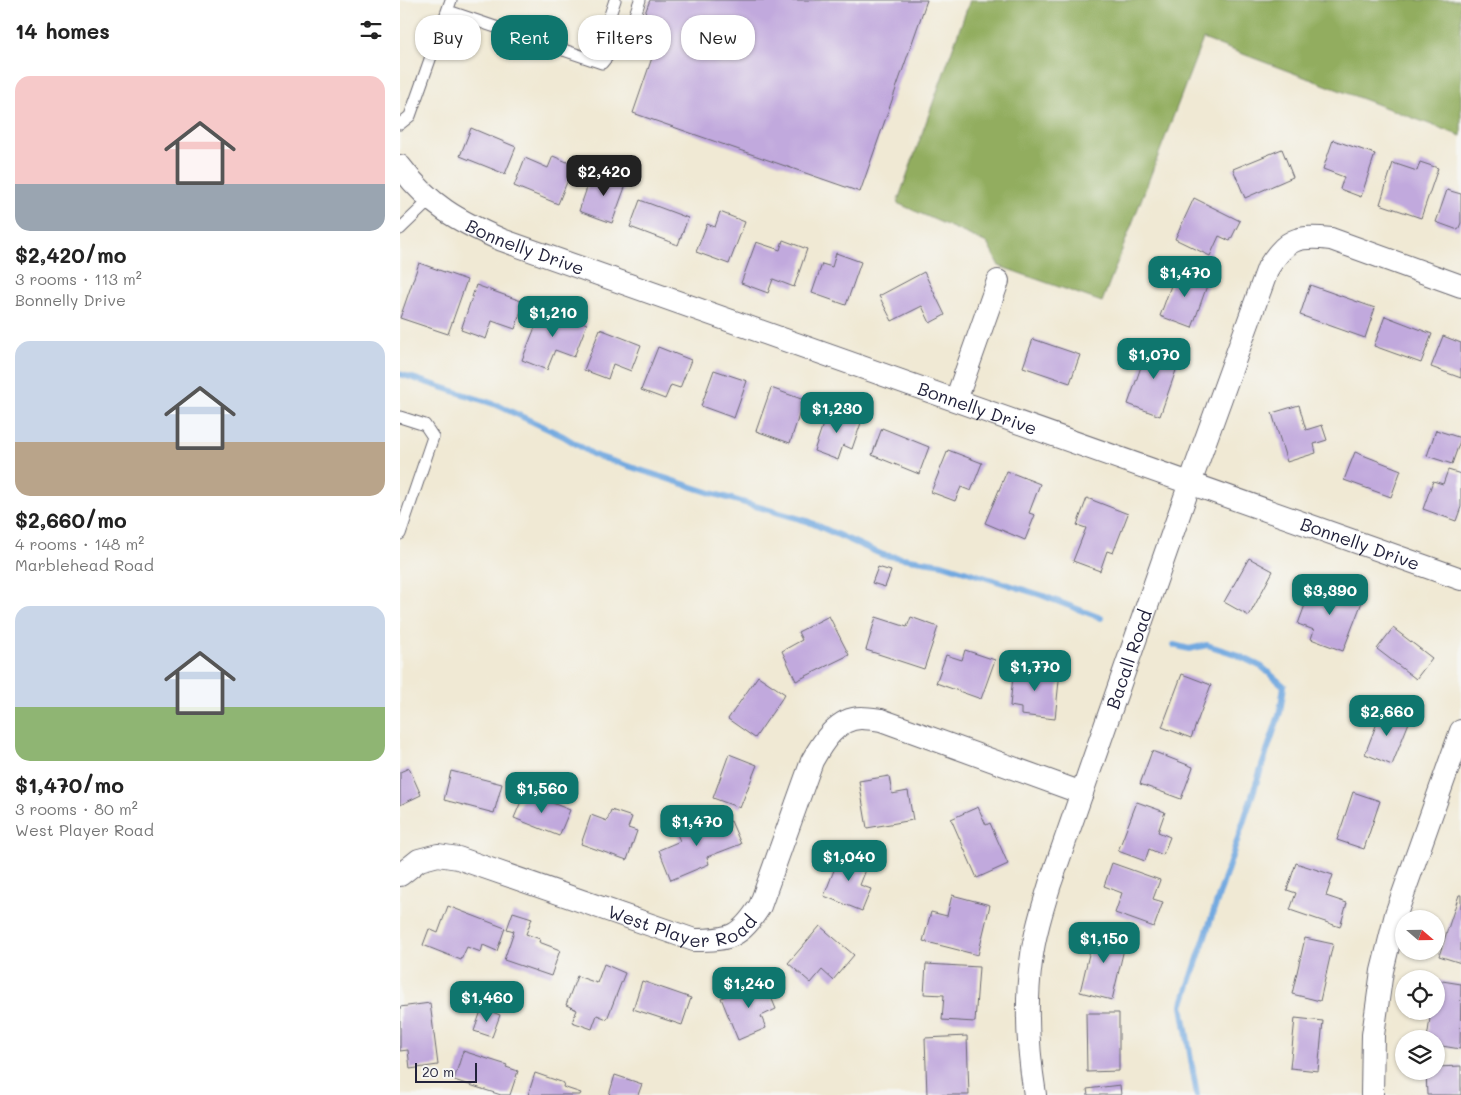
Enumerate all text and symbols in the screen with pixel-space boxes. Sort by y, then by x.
chip: Buy [415,15,481,60]
chip: Rent [491,15,568,60]
chip: Filters [578,15,671,60]
chip: New [681,15,755,60]
icon: filters [357,16,385,44]
text: 14 homes [15,17,110,44]
icon: home [155,108,245,198]
pin: $2,420 [563,154,645,197]
text: $2,420 [577,160,631,181]
street label: Bonnelly Drive [462,213,588,280]
text: $2,420/mo [15,241,126,268]
pin: $1,470 [1144,256,1226,298]
text: $1,470 [1159,261,1211,282]
text: 3 rooms · 113 m² [15,268,142,289]
text: Bonnelly Drive [15,289,126,310]
pin: $1,210 [512,296,594,338]
text: $1,210 [529,301,577,322]
pin: $1,070 [1113,338,1195,380]
text: $1,070 [1128,343,1180,364]
icon: home [155,373,245,463]
street label: Bonnelly Drive [915,376,1040,440]
pin: $1,230 [796,392,878,434]
text: $1,230 [812,397,862,418]
text: $2,660/mo [15,506,127,533]
street label: Bonnelly Drive [1297,511,1423,575]
text: 4 rooms · 148 m² [15,533,144,554]
text: Marblehead Road [15,554,154,575]
pin: $3,390 [1289,574,1371,616]
text: $3,390 [1303,579,1357,600]
street label: Bacall Road [1100,606,1157,712]
icon: home [155,638,245,728]
pin: $1,770 [994,650,1076,692]
text: $1,770 [1010,655,1060,676]
pin: $2,660 [1346,694,1428,737]
text: $2,660 [1360,700,1414,721]
text: $1,470/mo [15,771,124,798]
pin: $1,560 [501,772,583,814]
text: $1,560 [516,777,568,798]
text: 3 rooms · 80 m² [15,798,138,819]
pin: $1,470 [656,804,738,847]
text: $1,470 [671,810,723,831]
text: West Player Road [15,819,154,840]
pin: $1,040 [808,840,890,882]
text: $1,040 [823,845,875,866]
street label: West Player Road [601,897,757,921]
text: West Player Road [605,899,762,952]
north arrow [1395,910,1445,960]
map controls [1395,910,1445,1080]
pin: $1,150 [1063,922,1145,964]
text: $1,150 [1080,927,1128,948]
pin: $1,240 [708,966,790,1009]
button: locate [1395,970,1445,1020]
text: $1,240 [723,972,775,993]
pin: $1,460 [446,980,528,1023]
text: $1,460 [461,986,513,1007]
button: layers [1395,1030,1445,1080]
scale bar [415,1060,478,1083]
text: 20 m [422,1062,454,1081]

